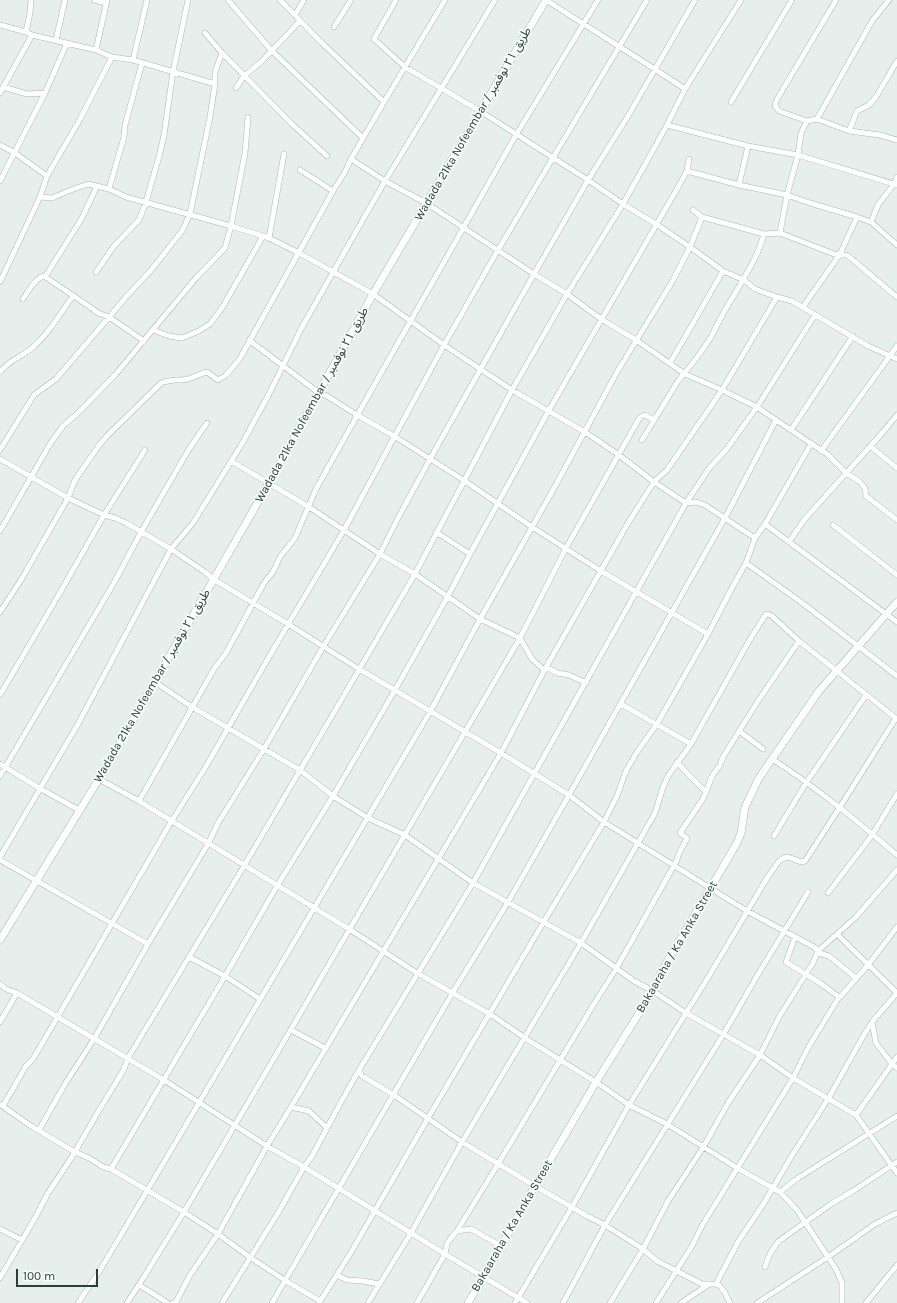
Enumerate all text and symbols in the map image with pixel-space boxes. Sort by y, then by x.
street label: Wadada 21ka Nofeembar / طريق ٢١ نوفمبر [412,25,534,223]
street label: Wadada 21ka Nofeembar / طريق ٢١ نوفمبر [252,305,372,505]
street label: Wadada 21ka Nofeembar / طريق ٢١ نوفمبر [91,587,213,785]
street label: Bakaaraha / Ka Anka Street [633,879,721,1015]
street label: Bakaaraha / Ka Anka Street [468,1158,556,1294]
scale bar [18,1261,100,1287]
text: 100 m [23,1269,55,1283]

